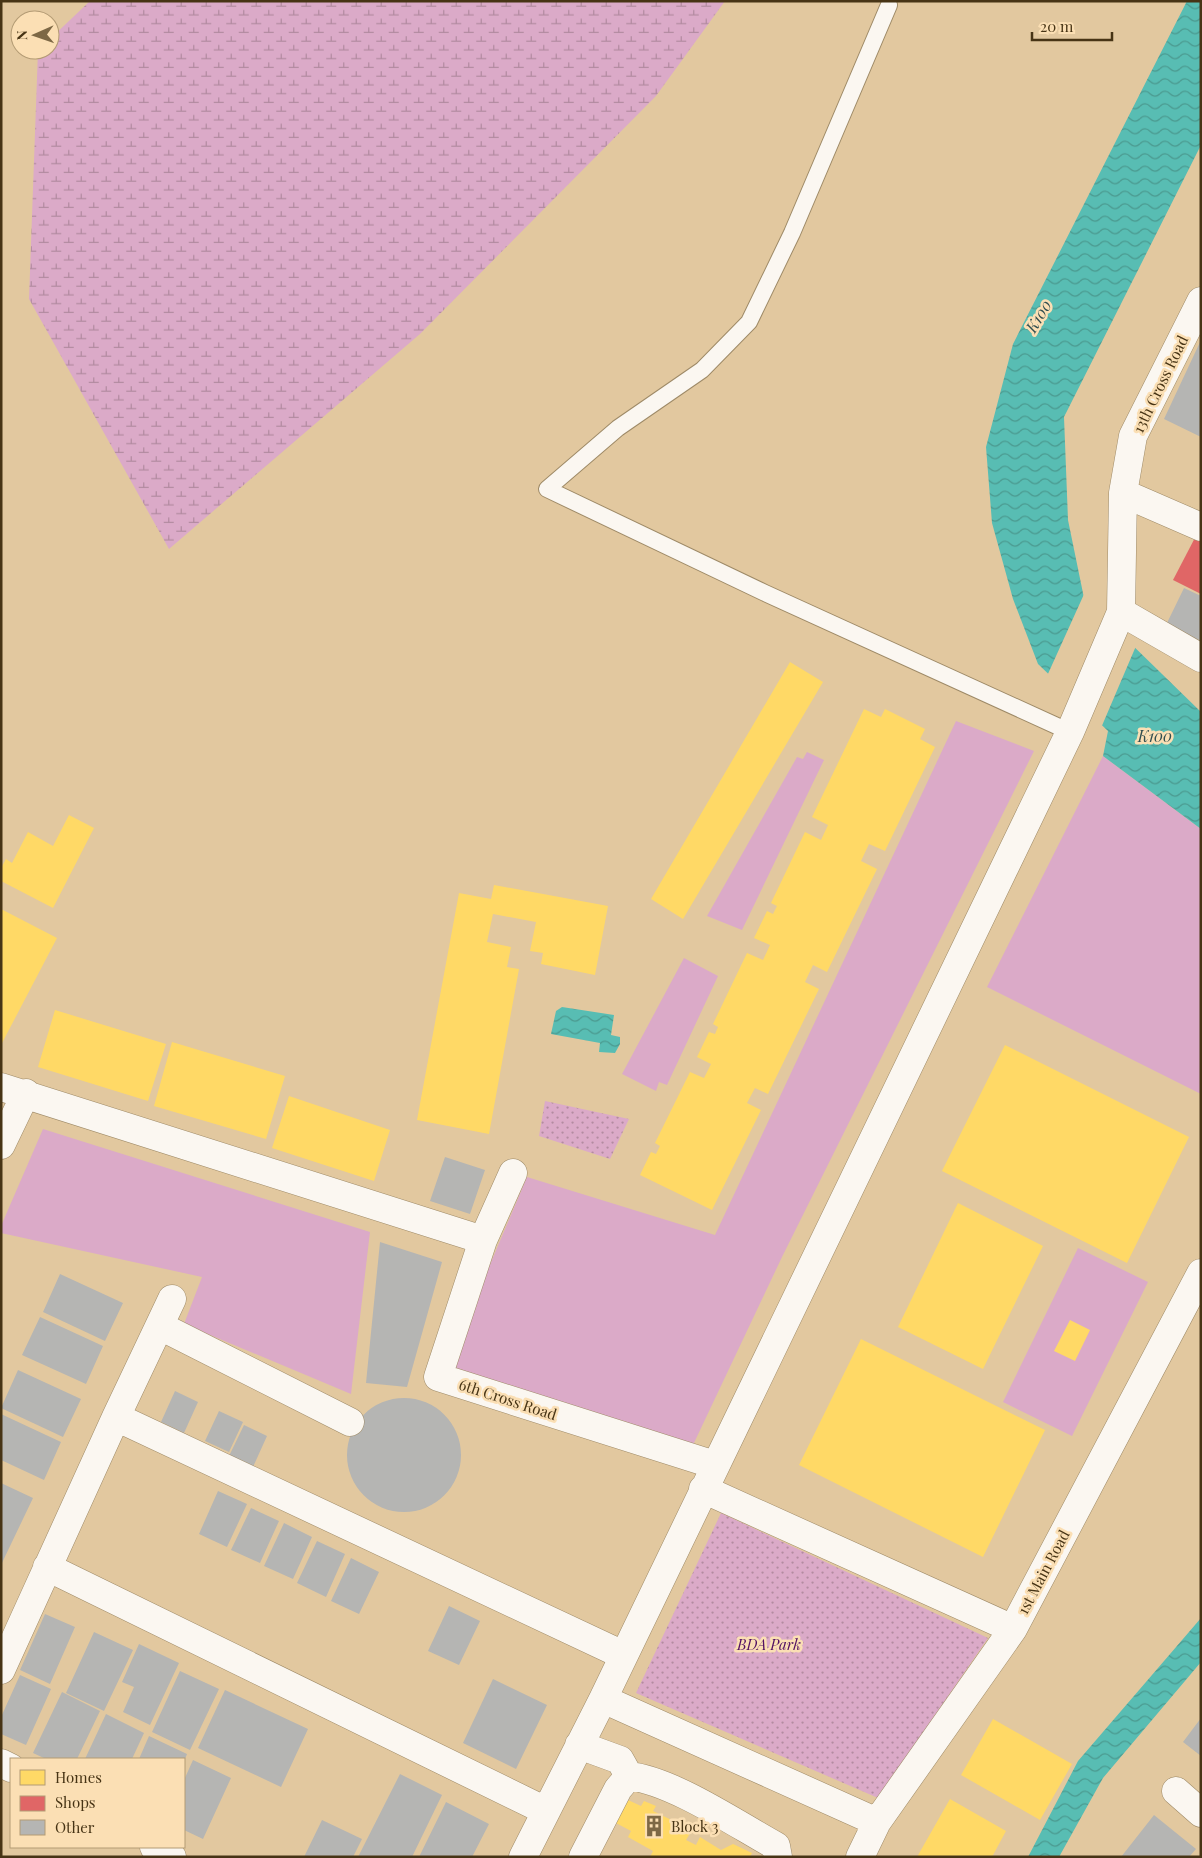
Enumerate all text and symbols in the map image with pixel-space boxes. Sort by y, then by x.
north arrow [10,10,60,60]
scale bar [1032,10,1112,42]
text: 20 m [1040,16,1074,36]
text: N [12,30,31,41]
water label: K100 [1020,296,1056,337]
street label: 13th Cross Road [1128,332,1192,436]
water label: K100 [1137,725,1172,746]
street label: 6th Cross Road [456,1374,560,1424]
street label: 1st Main Road [1012,1526,1074,1618]
park label: BDA Park [736,1634,801,1654]
legend [10,1758,185,1848]
text: Homes [55,1767,102,1787]
text: Shops [55,1792,96,1812]
building icon: Block 3 [641,1813,667,1839]
place label: Block 3 [671,1816,719,1836]
text: Other [55,1817,95,1837]

